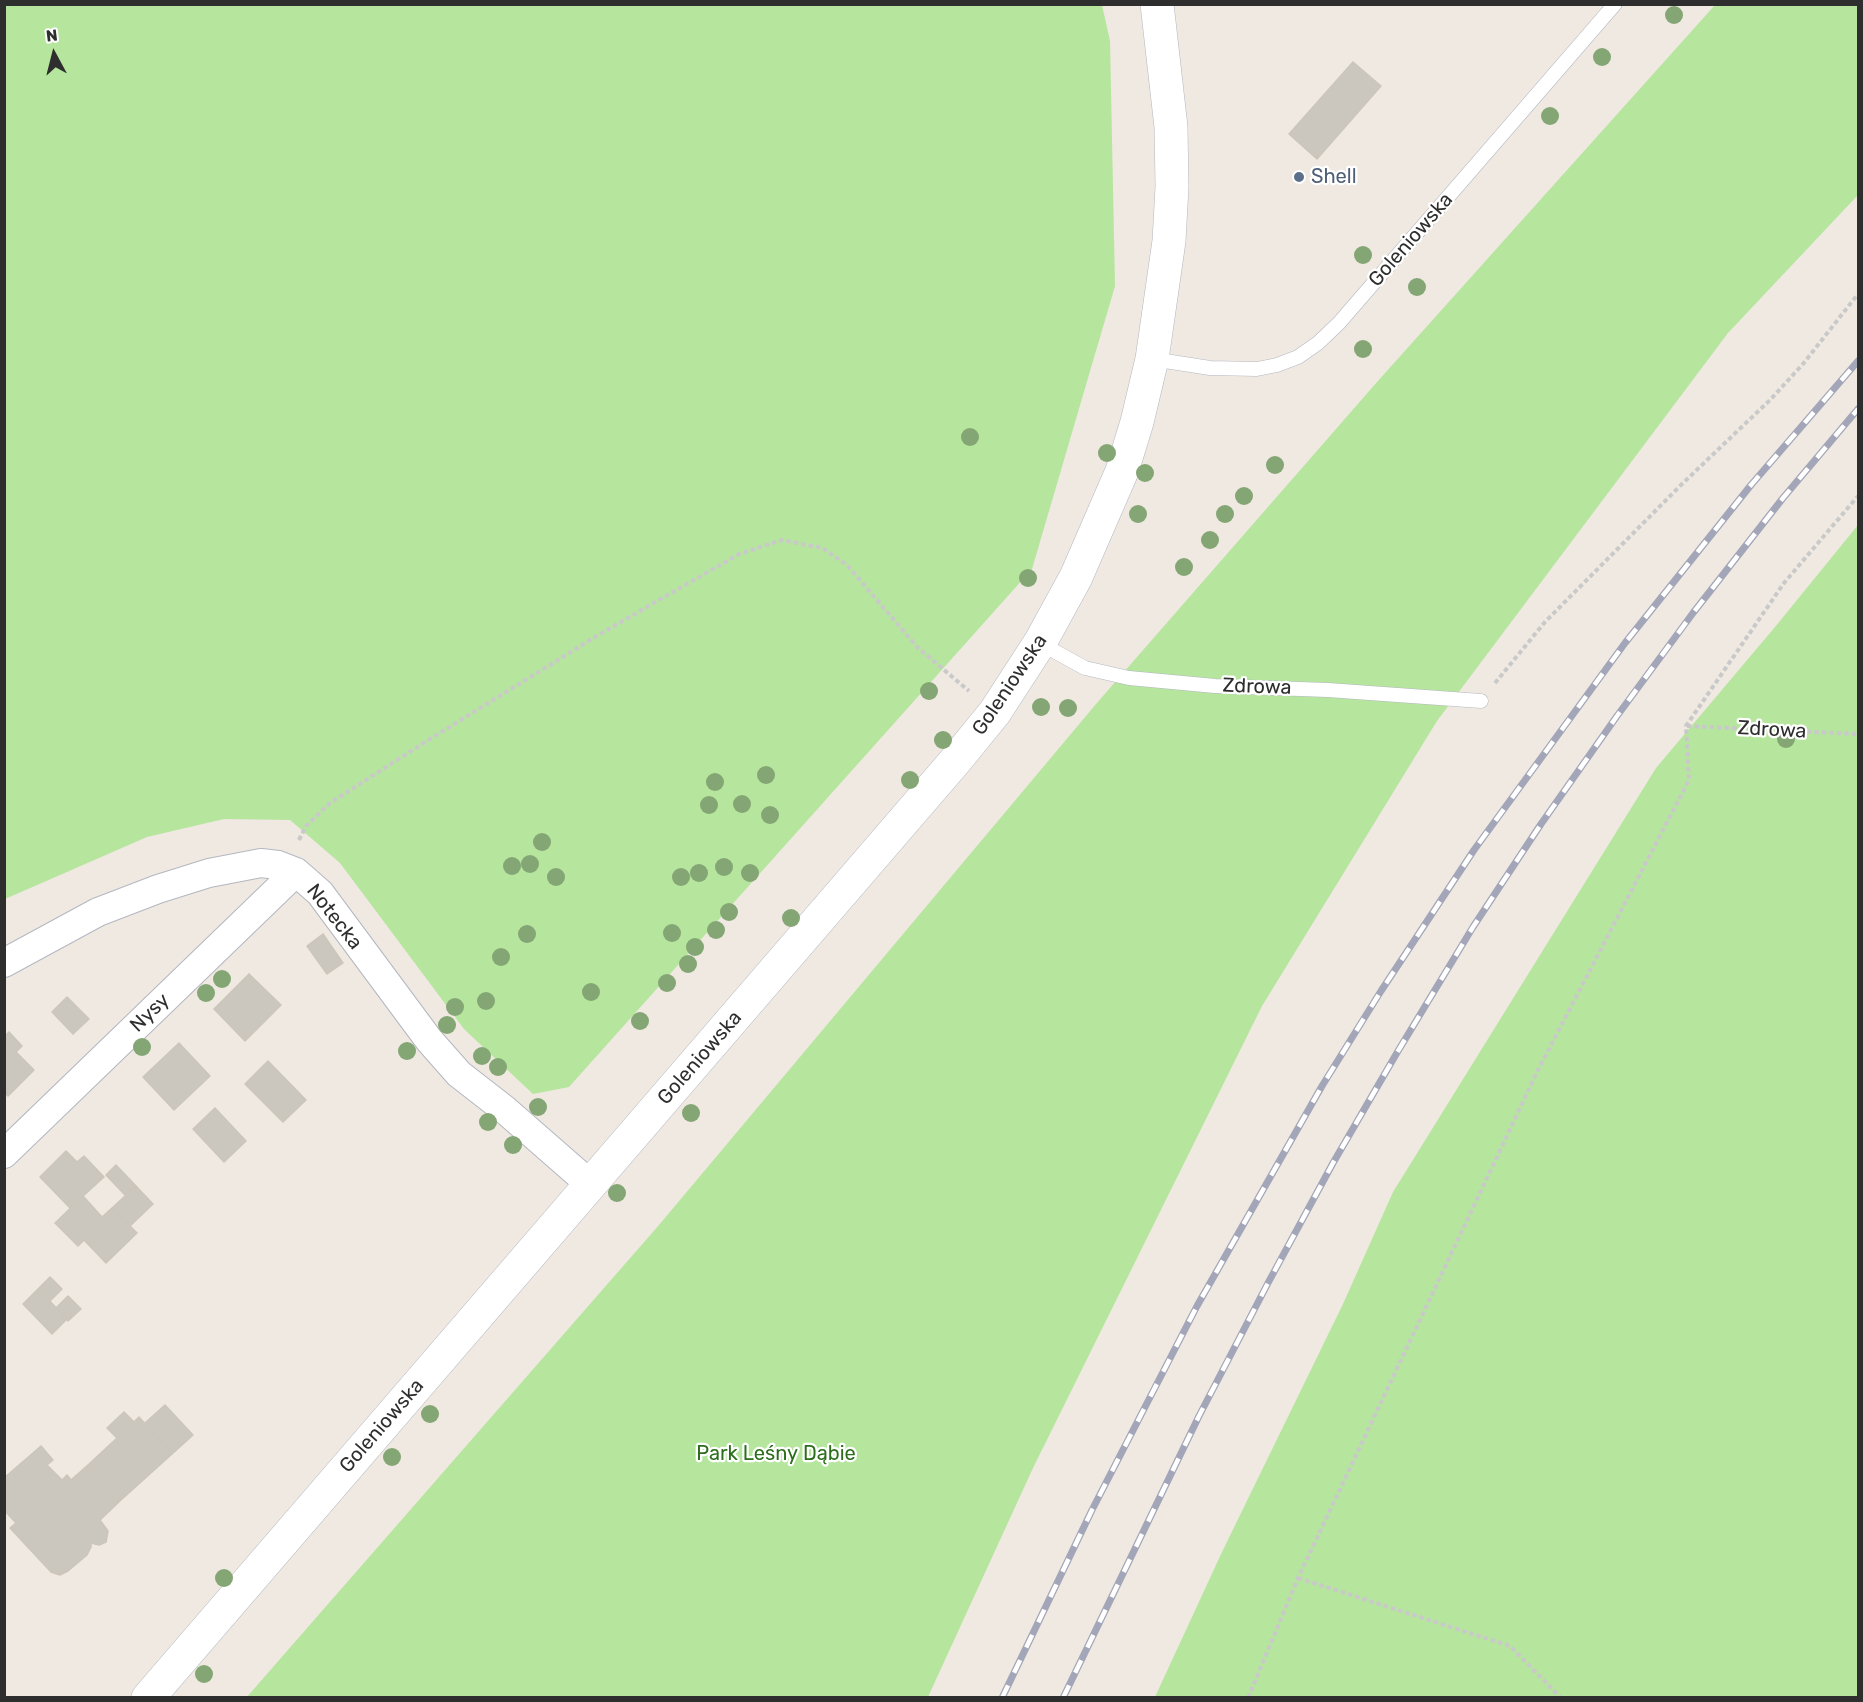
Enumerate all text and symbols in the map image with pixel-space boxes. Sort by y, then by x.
north arrow [24,24,84,84]
text: N [45,26,59,46]
place label: Shell [1311,165,1357,189]
marker: Shell [1292,170,1306,184]
street label: Goleniowska [1364,188,1458,292]
street label: Goleniowska [967,630,1053,740]
street label: Zdrowa [1222,674,1292,700]
street label: Zdrowa [1737,716,1807,744]
street label: Notecka [301,879,367,955]
street label: Nysy [125,989,175,1037]
street label: Goleniowska [653,1006,747,1110]
street label: Goleniowska [335,1374,429,1478]
park label: Park Leśny Dąbie [696,1442,856,1466]

